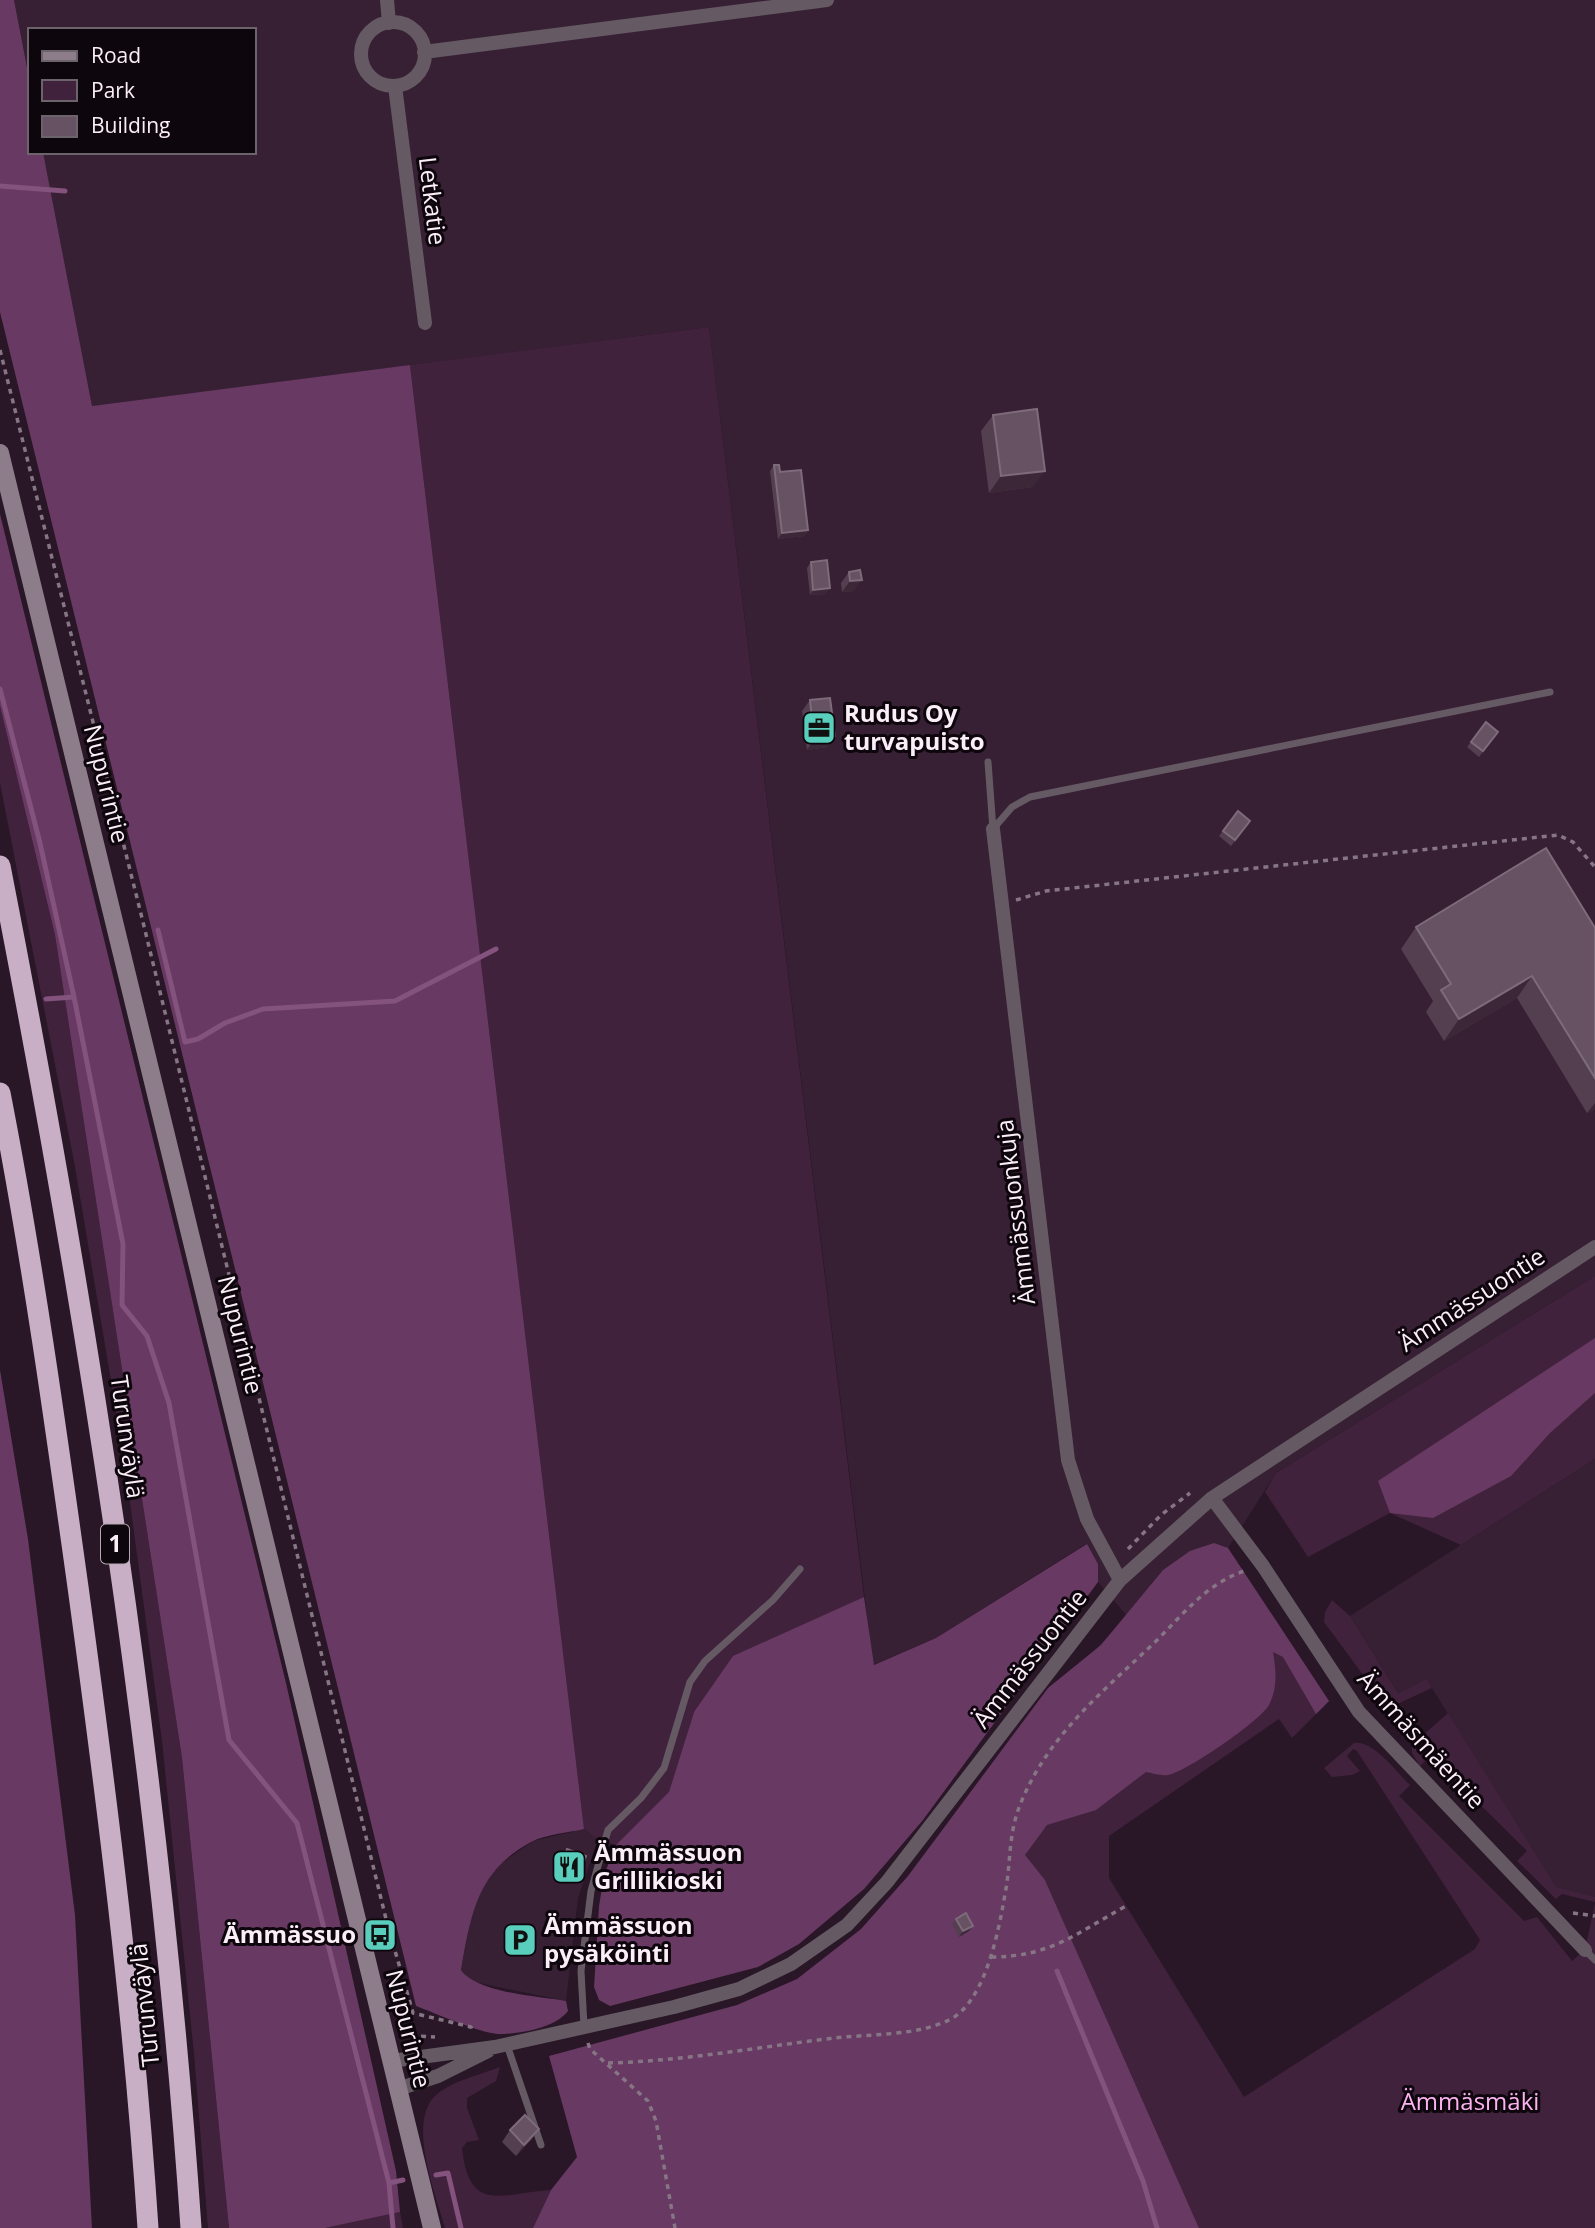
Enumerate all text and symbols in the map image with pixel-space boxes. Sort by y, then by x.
legend [28,28,256,154]
text: Road [91,41,141,69]
text: Park [91,76,135,104]
text: Building [91,111,170,139]
street label: Letkatie [412,155,455,247]
place label: Rudus Oy turvapuisto [844,696,985,757]
office icon: Rudus Oy turvapuisto [800,709,838,747]
street label: Nupurintie [77,721,138,846]
street label: Ämmässuonkuja [987,1118,1042,1307]
street label: Ämmässuontie [1392,1239,1551,1358]
street label: Nupurintie [211,1272,272,1397]
street label: Turunväylä [104,1373,153,1500]
road number: 1 [101,1525,129,1564]
street label: Ämmässuontie [964,1582,1093,1734]
street label: Ämmäsmäentie [1351,1662,1493,1816]
place label: Ämmässuon Grillikioski [594,1835,742,1896]
restaurant icon: Ämmässuon Grillikioski [550,1848,588,1886]
place label: Ämmässuon pysäköinti [544,1908,692,1969]
bus stop icon: Ämmässuo [361,1916,399,1954]
place label: Ämmässuo [223,1917,356,1950]
parking icon: Ämmässuon pysäköinti [501,1921,539,1959]
street label: Turunväylä [121,1942,166,2069]
street label: Nupurintie [379,1966,440,2091]
park label: Ämmäsmäki [1401,2084,1539,2117]

